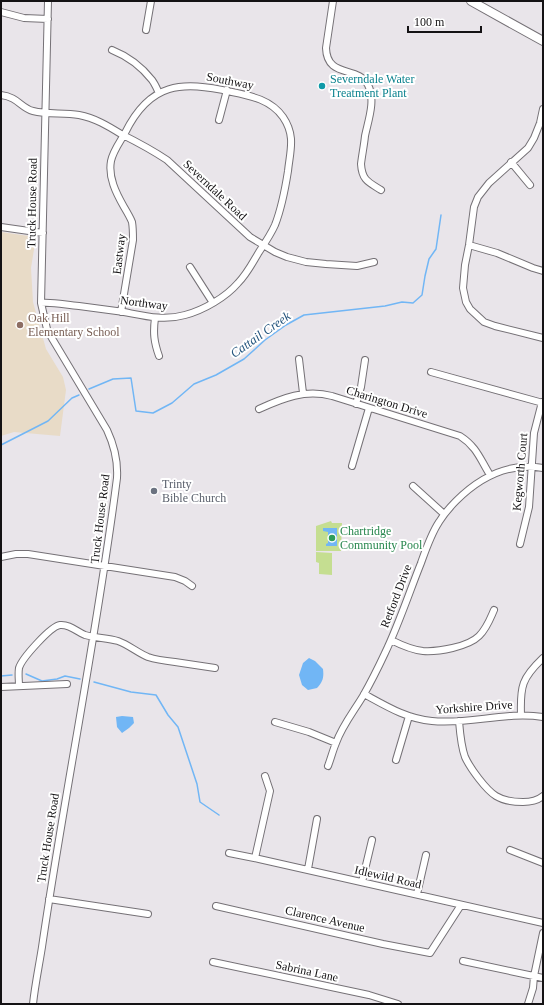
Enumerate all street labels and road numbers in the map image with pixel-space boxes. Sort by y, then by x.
street label: Southway [205,70,255,92]
street label: Severndale Road [180,157,250,223]
street label: Truck House Road [24,158,40,248]
street label: Eastway [110,233,128,275]
street label: Northway [119,293,169,313]
street label: Charington Drive [345,383,429,421]
street label: Kegworth Court [510,432,530,512]
street label: Truck House Road [88,473,112,565]
street label: Retford Drive [377,562,415,630]
street label: Yorkshire Drive [435,697,513,717]
street label: Truck House Road [34,792,62,884]
street label: Idlewild Road [353,862,423,892]
street label: Clarence Avenue [284,903,366,935]
street label: Sabrina Lane [274,958,340,984]

